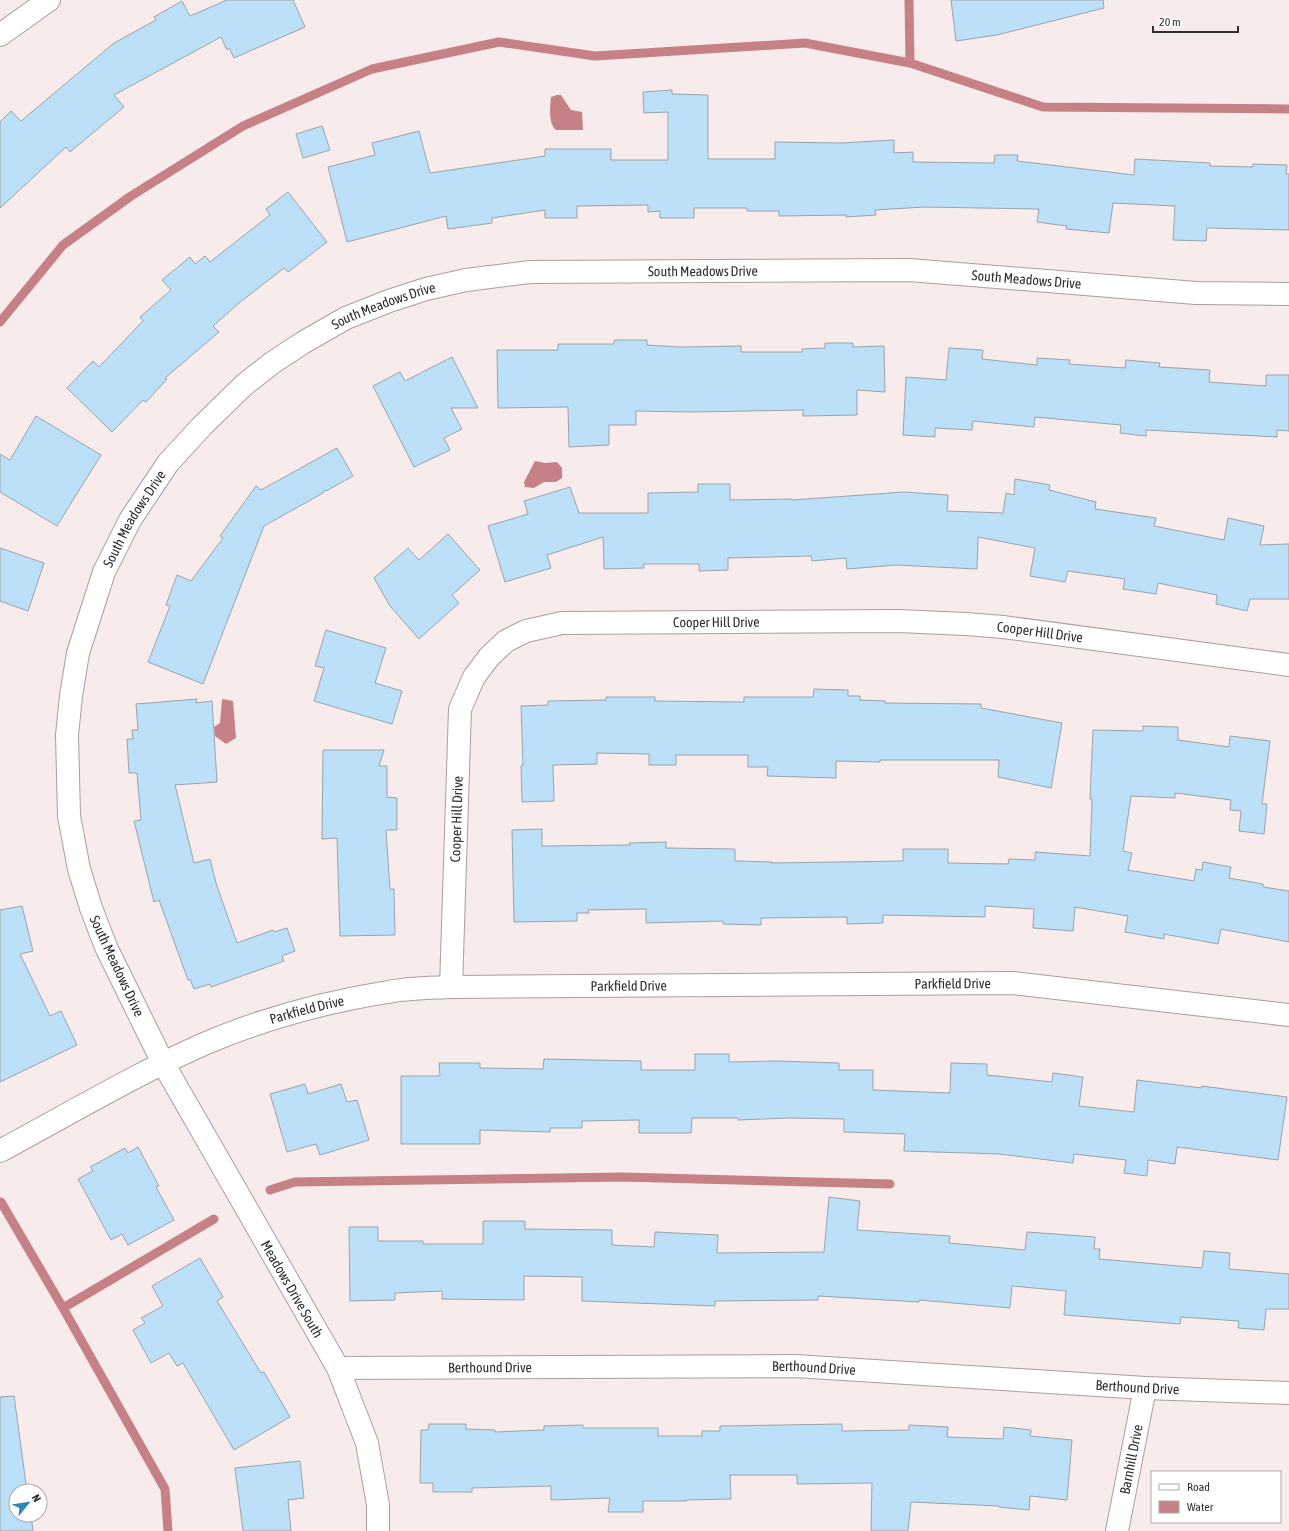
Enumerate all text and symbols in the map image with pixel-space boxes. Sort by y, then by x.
scale bar [1153,8,1238,34]
text: 20 m [1159,15,1181,29]
street label: South Meadows Drive [648,263,758,279]
street label: South Meadows Drive [971,267,1082,292]
street label: South Meadows Drive [329,279,437,333]
street label: South Meadows Drive [100,467,169,570]
street label: Cooper Hill Drive [673,614,760,630]
street label: Cooper Hill Drive [996,619,1084,646]
street label: Cooper Hill Drive [447,776,466,863]
street label: South Meadows Drive [87,913,147,1019]
street label: Parkfield Drive [914,975,991,992]
street label: Parkfield Drive [590,977,667,994]
street label: Parkfield Drive [268,992,345,1027]
street label: Meadows Drive South [258,1238,326,1340]
street label: Berthound Drive [772,1358,856,1378]
street label: Berthound Drive [448,1359,532,1376]
street label: Berthound Drive [1095,1377,1179,1397]
street label: Barnhill Drive [1116,1423,1146,1496]
legend [1151,1471,1281,1523]
text: Road [1187,1480,1210,1494]
north arrow [8,1483,48,1523]
text: N [30,1492,43,1504]
text: Water [1187,1500,1214,1514]

